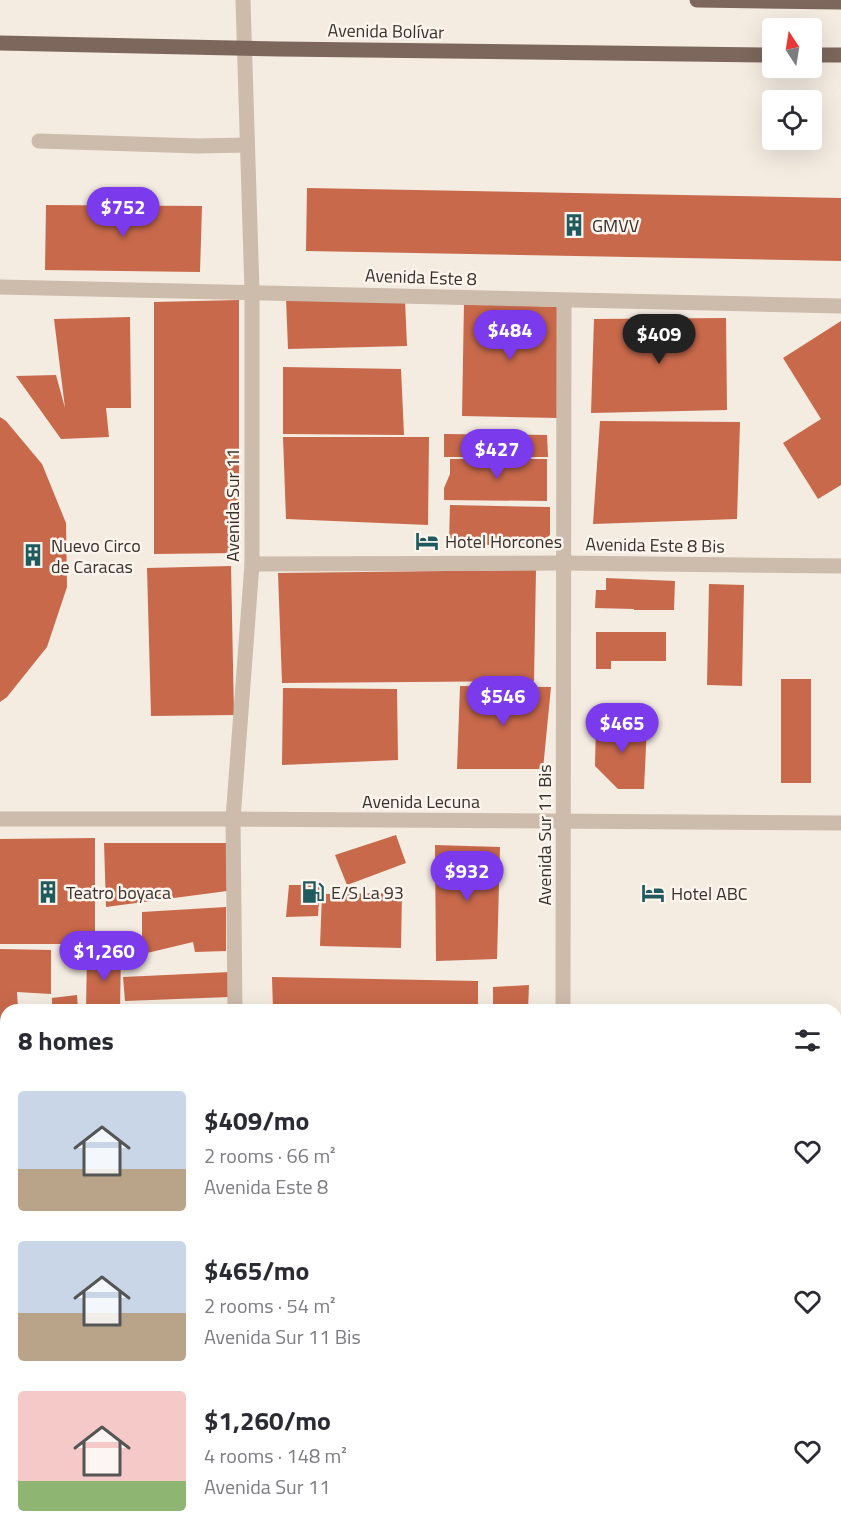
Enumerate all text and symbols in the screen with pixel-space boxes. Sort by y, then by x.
street label: Avenida Bolívar [327,16,445,46]
north arrow [762,18,822,78]
map controls [762,18,822,150]
button: locate [762,90,822,150]
pin: $752 [87,187,159,238]
text: $752 [101,191,145,222]
building icon: GMVV [561,212,587,238]
place label: GMVV [592,212,640,239]
street label: Avenida Este 8 [365,262,477,292]
pin: $484 [474,310,546,361]
text: $484 [488,314,532,345]
pin: $409 [623,314,695,365]
text: $409 [637,318,681,349]
pin: $427 [461,429,533,480]
text: $427 [475,433,519,464]
street label: Avenida Sur 11 [219,448,246,562]
hotel icon: Hotel Horcones [414,528,440,554]
place label: Hotel Horcones [445,528,562,555]
street label: Avenida Este 8 Bis [585,530,725,560]
place label: Nuevo Circo de Caracas [51,532,141,580]
building icon: Nuevo Circo de Caracas [20,542,46,568]
pin: $546 [467,676,539,727]
text: $546 [481,680,525,711]
pin: $465 [586,703,658,754]
text: $465 [600,707,644,738]
street label: Avenida Sur 11 Bis [531,764,558,906]
street label: Avenida Lecuna [362,788,480,815]
pin: $932 [431,851,503,902]
text: $932 [445,855,489,886]
building icon: Teatro boyaca [35,879,61,905]
place label: Teatro boyaca [66,879,171,906]
fuel station icon: E/S La 93 [300,879,326,905]
place label: E/S La 93 [331,879,404,906]
hotel icon: Hotel ABC [640,880,666,906]
place label: Hotel ABC [671,880,748,907]
pin: $1,260 [55,931,153,982]
text: $1,260 [73,935,135,966]
text: 8 homes [18,1021,114,1060]
icon: filters [791,1024,824,1057]
text: $409/mo [204,1101,309,1140]
icon: home [66,1115,138,1187]
icon: heart [791,1135,824,1168]
text: 2 rooms · 66 m² [204,1140,336,1171]
text: Avenida Este 8 [204,1171,328,1202]
text: $465/mo [204,1251,309,1290]
icon: home [66,1265,138,1337]
icon: heart [791,1285,824,1318]
text: 2 rooms · 54 m² [204,1290,336,1321]
text: Avenida Sur 11 Bis [204,1321,361,1352]
text: $1,260/mo [204,1401,331,1440]
icon: home [66,1415,138,1487]
icon: heart [791,1435,824,1468]
text: 4 rooms · 148 m² [204,1440,347,1471]
text: Avenida Sur 11 [204,1471,330,1502]

